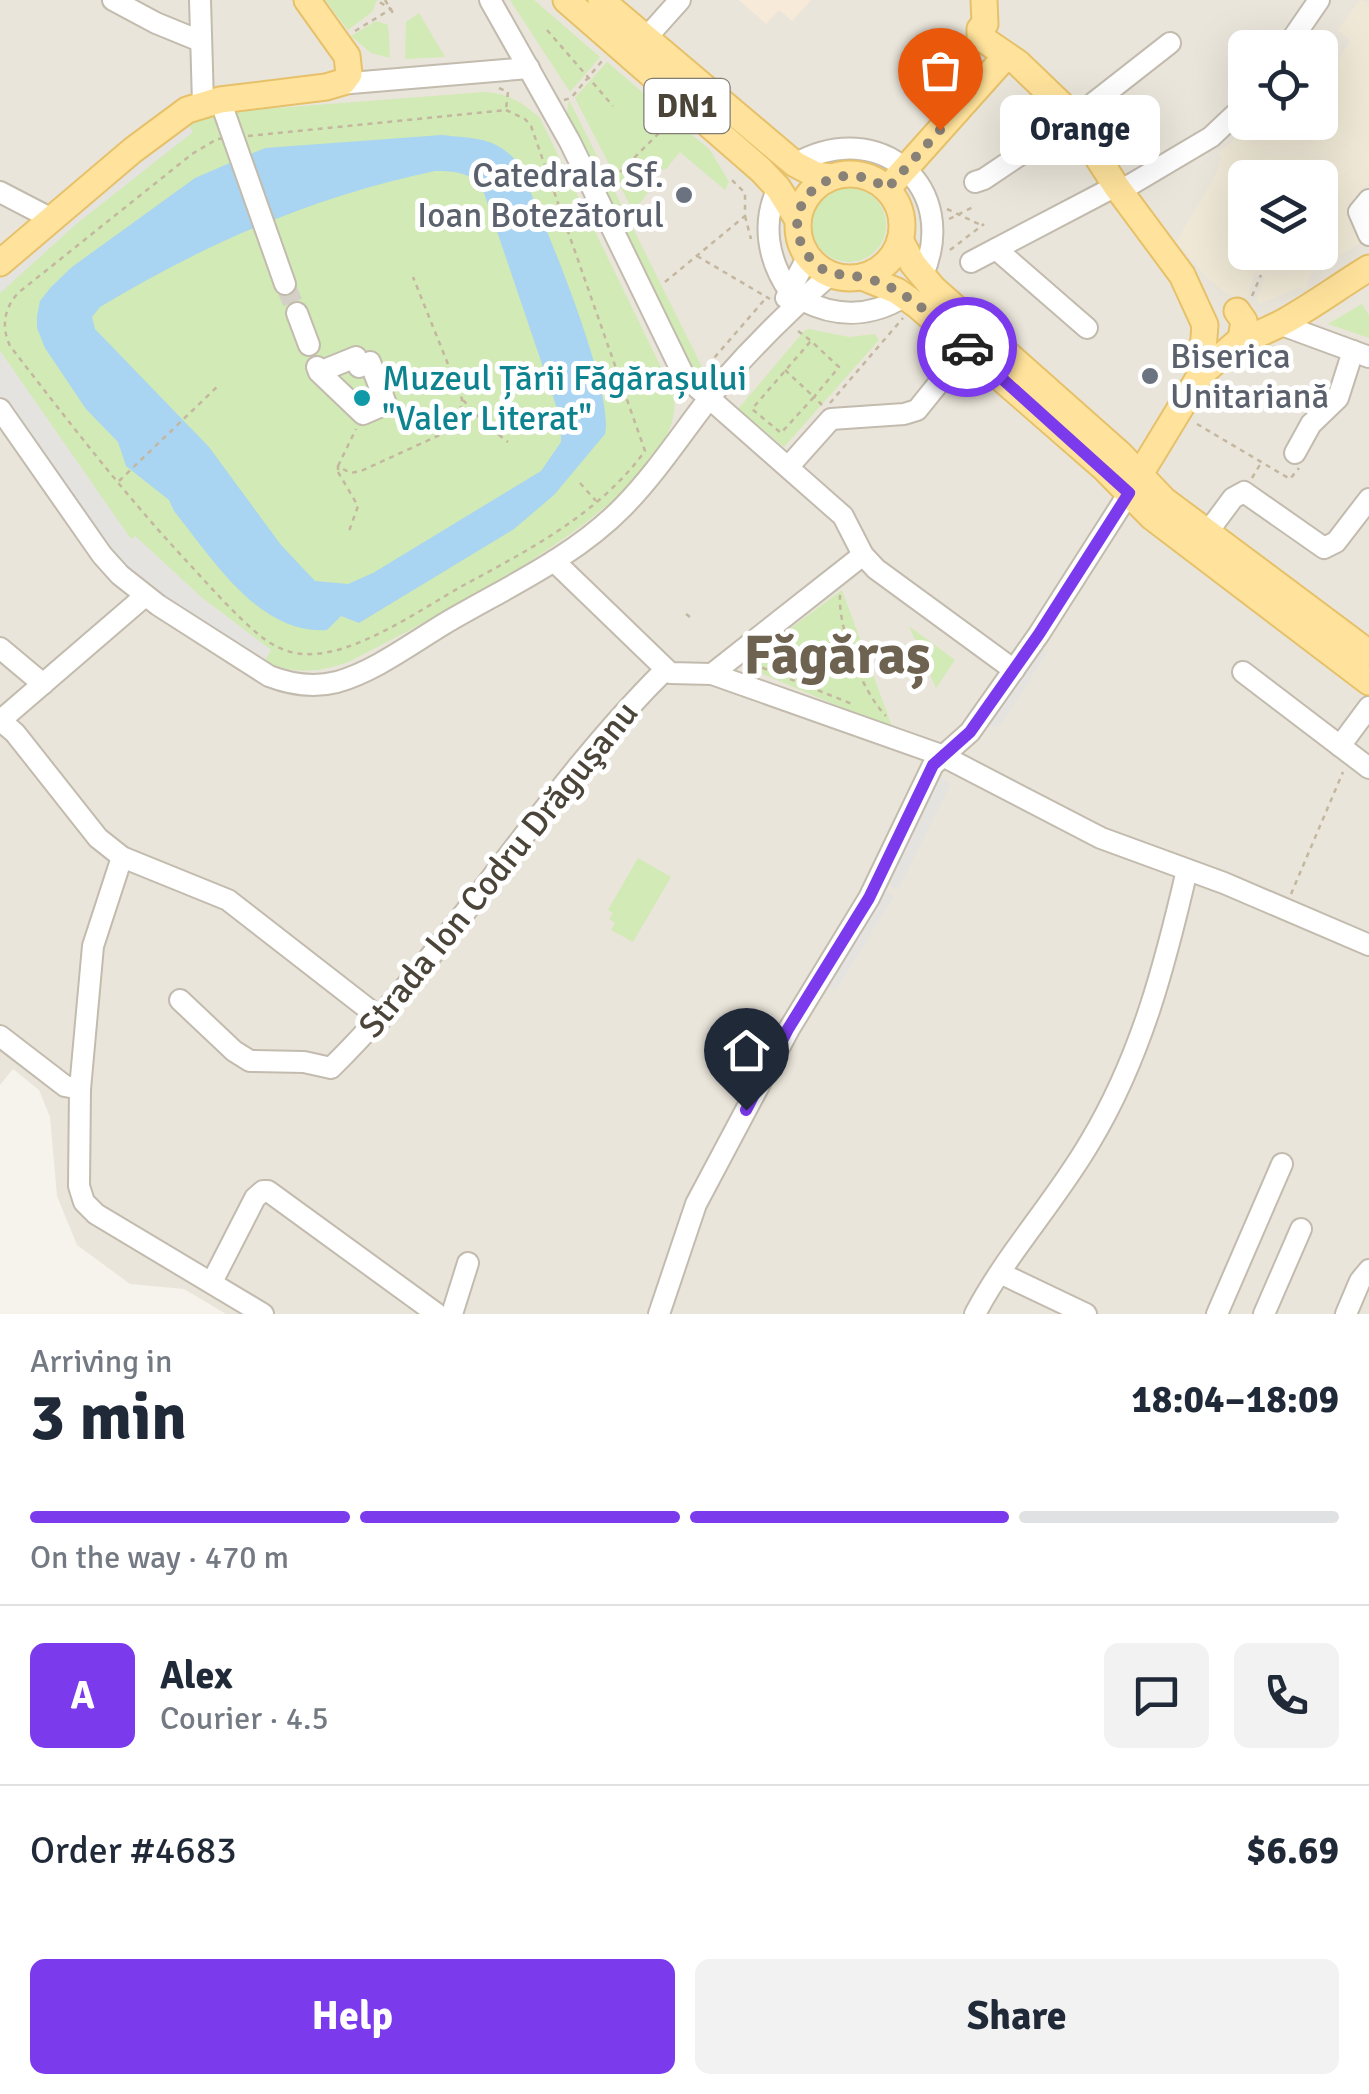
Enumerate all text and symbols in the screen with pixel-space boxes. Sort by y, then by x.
pin [898,28,983,131]
map controls [1228,30,1338,270]
button: locate [1228,30,1338,140]
icon: bag [913,43,968,98]
road number: DN1 [644,79,730,133]
callout: Orange [1000,95,1160,165]
text: Orange [1030,110,1130,149]
place label: Catedrala Sf. Ioan Botezătorul [417,154,664,237]
button: layers [1228,160,1338,270]
marker: Catedrala Sf. Ioan Botezătorul [673,184,695,206]
courier [917,297,1017,397]
icon: car [940,320,995,375]
place label: Biserica Unitariană [1170,335,1329,418]
place label: Muzeul Țării Făgărașului "Valer Literat" [382,357,747,440]
marker: Biserica Unitariană [1139,365,1161,387]
marker: Muzeul Țării Făgărașului "Valer Literat" [351,387,373,409]
district label: Făgăraș [744,621,930,690]
street label: Strada Ion Codru Drăguşanu [349,692,647,1046]
pin [704,1008,789,1111]
icon: home [719,1023,774,1078]
text: Arriving in [30,1342,172,1381]
text: 18:04–18:09 [1131,1376,1339,1423]
text: 3 min [30,1378,187,1458]
text: On the way · 470 m [30,1538,289,1577]
button: chat [1104,1643,1209,1748]
button: phone [1234,1643,1339,1748]
text: Alex [160,1652,233,1699]
text: A [70,1672,95,1719]
text: Courier · 4.5 [160,1699,329,1738]
text: Order #4683 [30,1827,237,1874]
text: $6.69 [1246,1827,1339,1874]
button: Help [30,1959,675,2074]
button: Share [695,1959,1339,2074]

